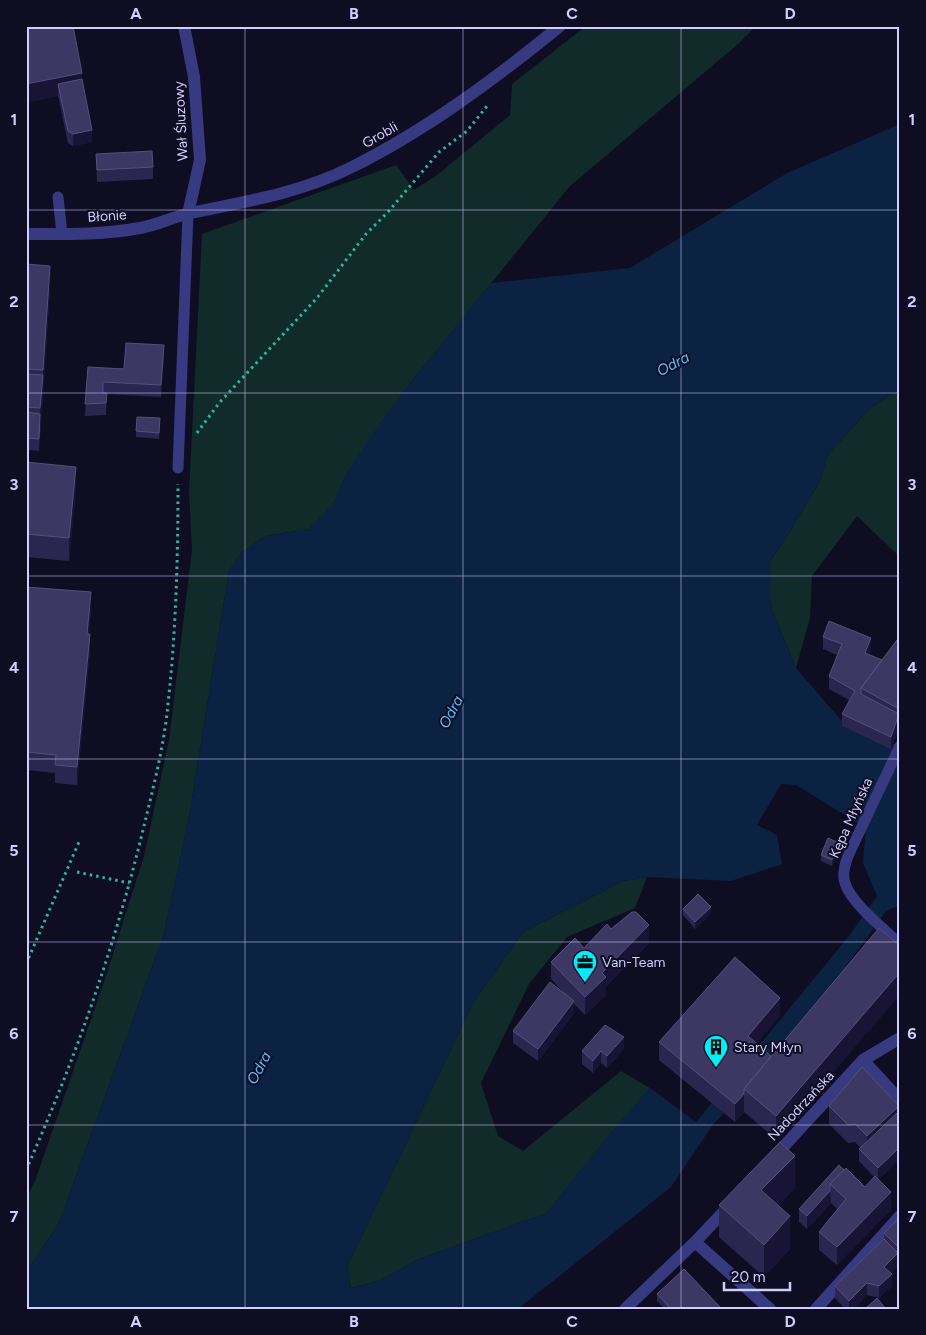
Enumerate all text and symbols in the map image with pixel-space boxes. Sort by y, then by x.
text: A [130,4,142,23]
text: B [349,4,359,23]
text: C [566,4,578,23]
text: D [784,4,796,23]
street label: Wał Śluzowy [170,80,192,161]
text: 1 [11,110,17,129]
text: 1 [909,110,915,129]
street label: Grobli [359,118,401,152]
street label: Błonie [87,206,128,226]
text: 2 [9,292,19,311]
text: 2 [907,292,917,311]
water label: Odra [654,348,693,380]
text: 3 [10,475,19,494]
text: 3 [908,475,917,494]
text: 4 [9,658,19,677]
text: 4 [907,658,917,677]
water label: Odra [435,692,467,731]
street label: Kępa Młyńska [826,775,876,861]
text: 5 [9,841,19,860]
text: 5 [907,841,917,860]
office icon: Van-Team [572,949,598,983]
place label: Van-Team [602,954,666,971]
text: 6 [9,1024,19,1043]
text: 6 [907,1024,917,1043]
building icon: Stary Młyn [703,1034,729,1068]
place label: Stary Młyn [734,1039,802,1056]
water label: Odra [243,1048,275,1087]
street label: Nadodrzańska [764,1068,838,1144]
text: 7 [10,1207,19,1226]
text: 7 [908,1207,917,1226]
scale bar [724,1260,790,1292]
text: 20 m [731,1268,765,1286]
text: A [130,1312,142,1331]
text: B [349,1312,359,1331]
text: C [566,1312,578,1331]
text: D [784,1312,796,1331]

